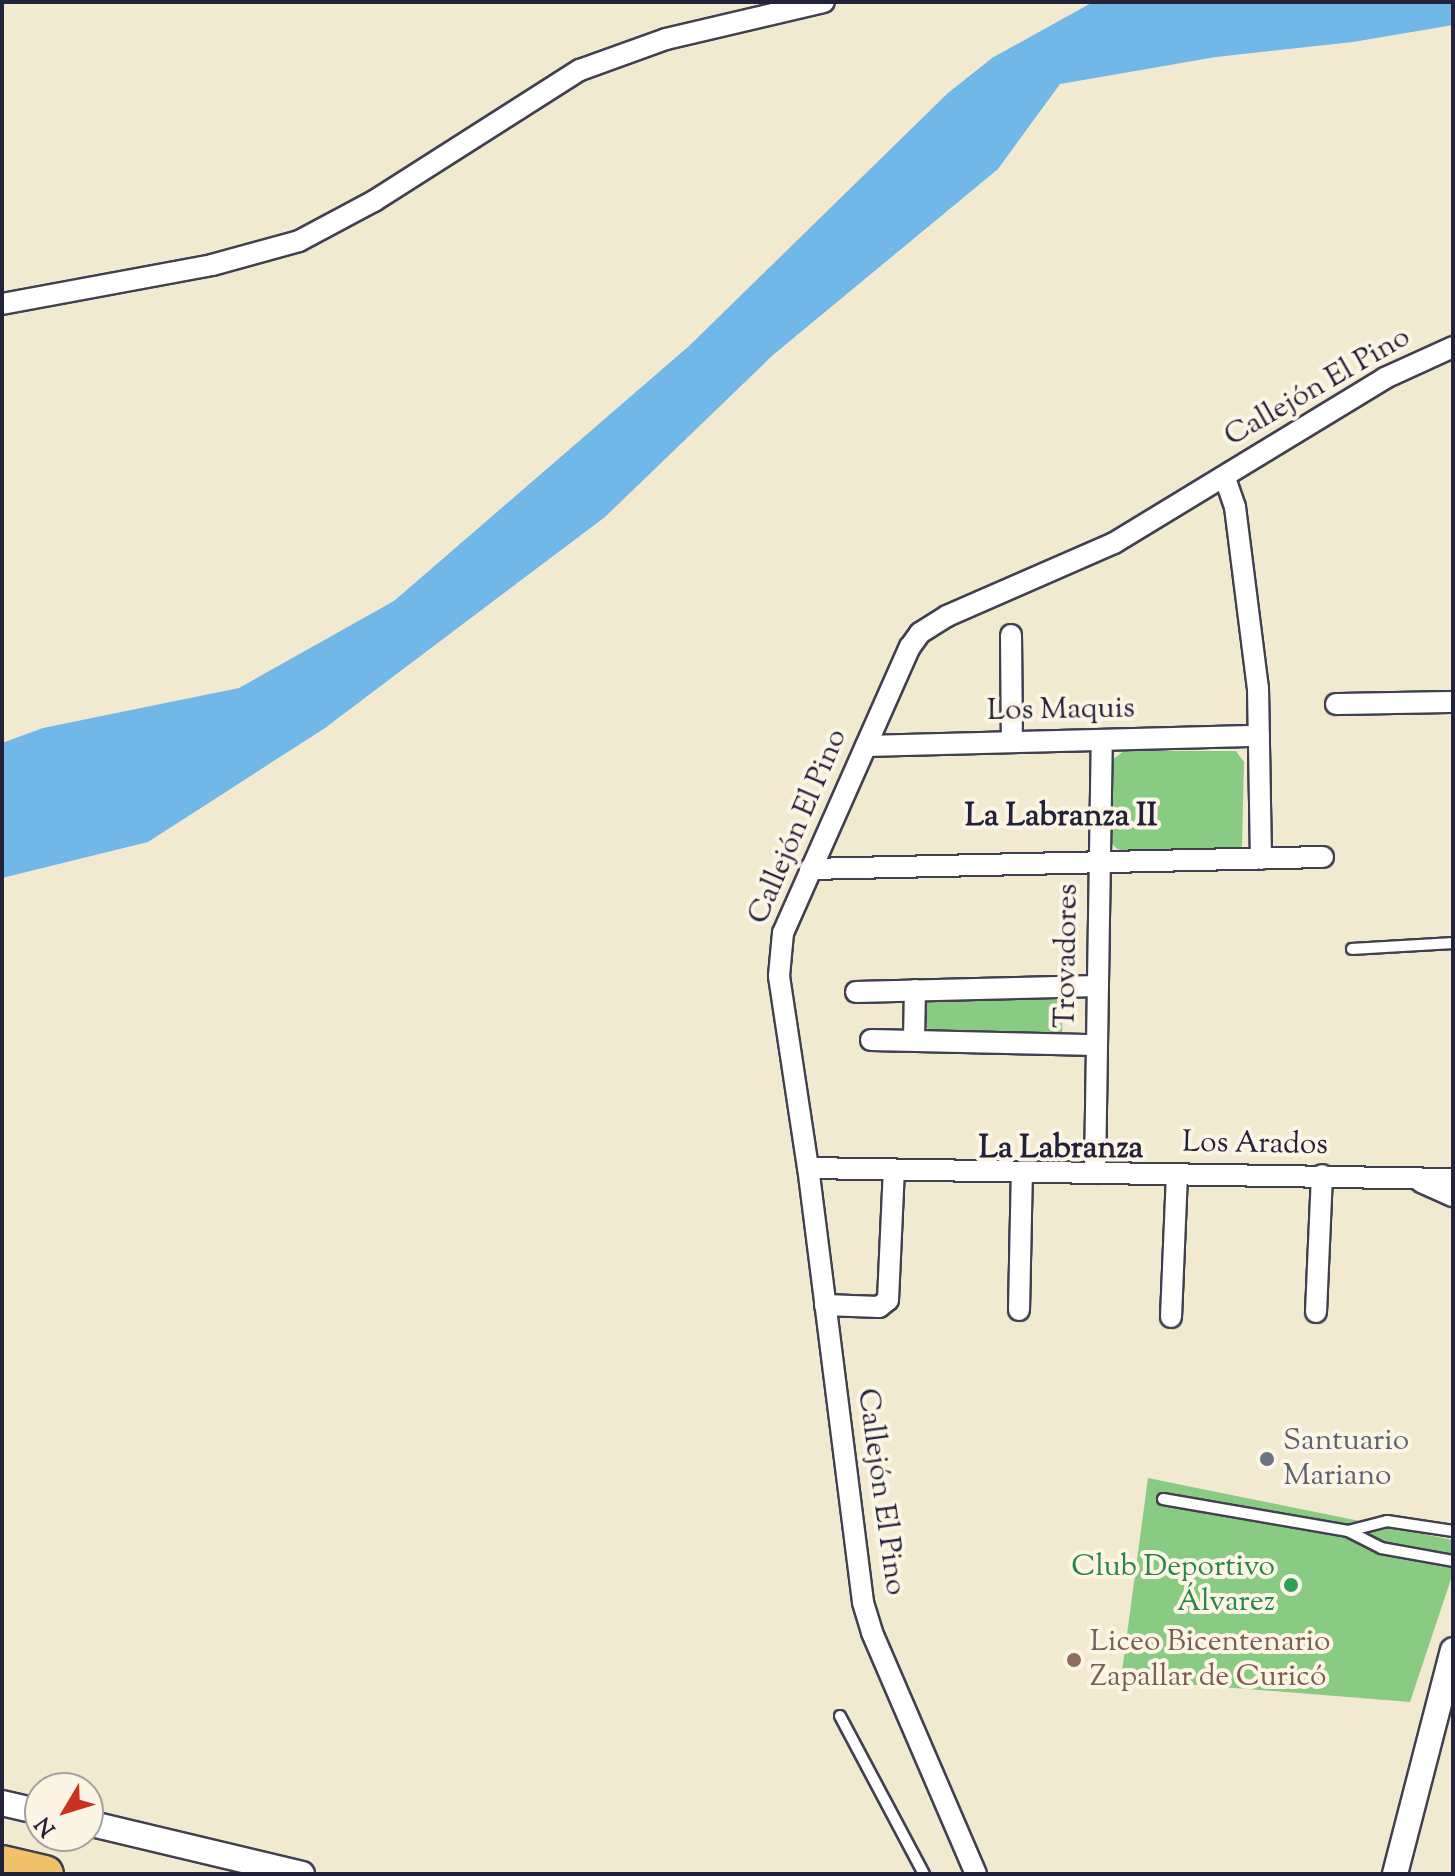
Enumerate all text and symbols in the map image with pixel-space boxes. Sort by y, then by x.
street label: Callejón El Pino [1219,320,1417,456]
street label: Los Maquis [987,692,1135,730]
street label: Callejón El Pino [742,724,856,930]
district label: La Labranza II [965,798,1157,836]
street label: Trovadores [1049,883,1087,1029]
street label: Los Arados [1182,1126,1328,1164]
district label: La Labranza [979,1130,1143,1168]
street label: Callejón El Pino [848,1386,912,1598]
place label: Santuario Mariano [1283,1424,1409,1494]
marker: Santuario Mariano [1258,1450,1276,1468]
place label: Club Deportivo Álvarez [1071,1550,1275,1620]
marker: Club Deportivo Álvarez [1282,1576,1300,1594]
place label: Liceo Bicentenario Zapallar de Curicó [1090,1625,1330,1696]
marker: Liceo Bicentenario Zapallar de Curicó [1065,1651,1083,1669]
north arrow [24,1772,104,1852]
text: N [29,1809,65,1842]

